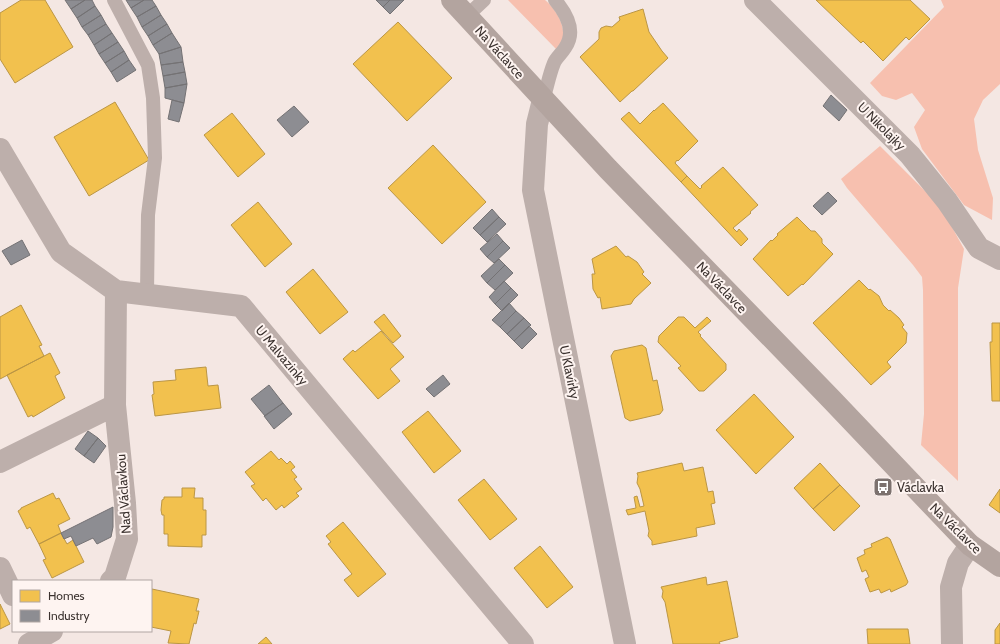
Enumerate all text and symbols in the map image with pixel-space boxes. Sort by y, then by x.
street label: Na Václavce [472,22,528,82]
street label: U Nikolajky [854,99,910,154]
street label: Na Václavce [693,258,751,316]
street label: U Malvazinky [252,322,312,388]
street label: U Klavírky [557,344,584,401]
street label: Nad Václavkou [112,453,134,534]
bus stop icon: Václavka [872,476,894,498]
place label: Václavka [897,479,945,495]
street label: Na Václavce [927,499,985,557]
legend [12,580,152,632]
text: Homes [48,588,85,603]
text: Industry [48,608,89,623]

